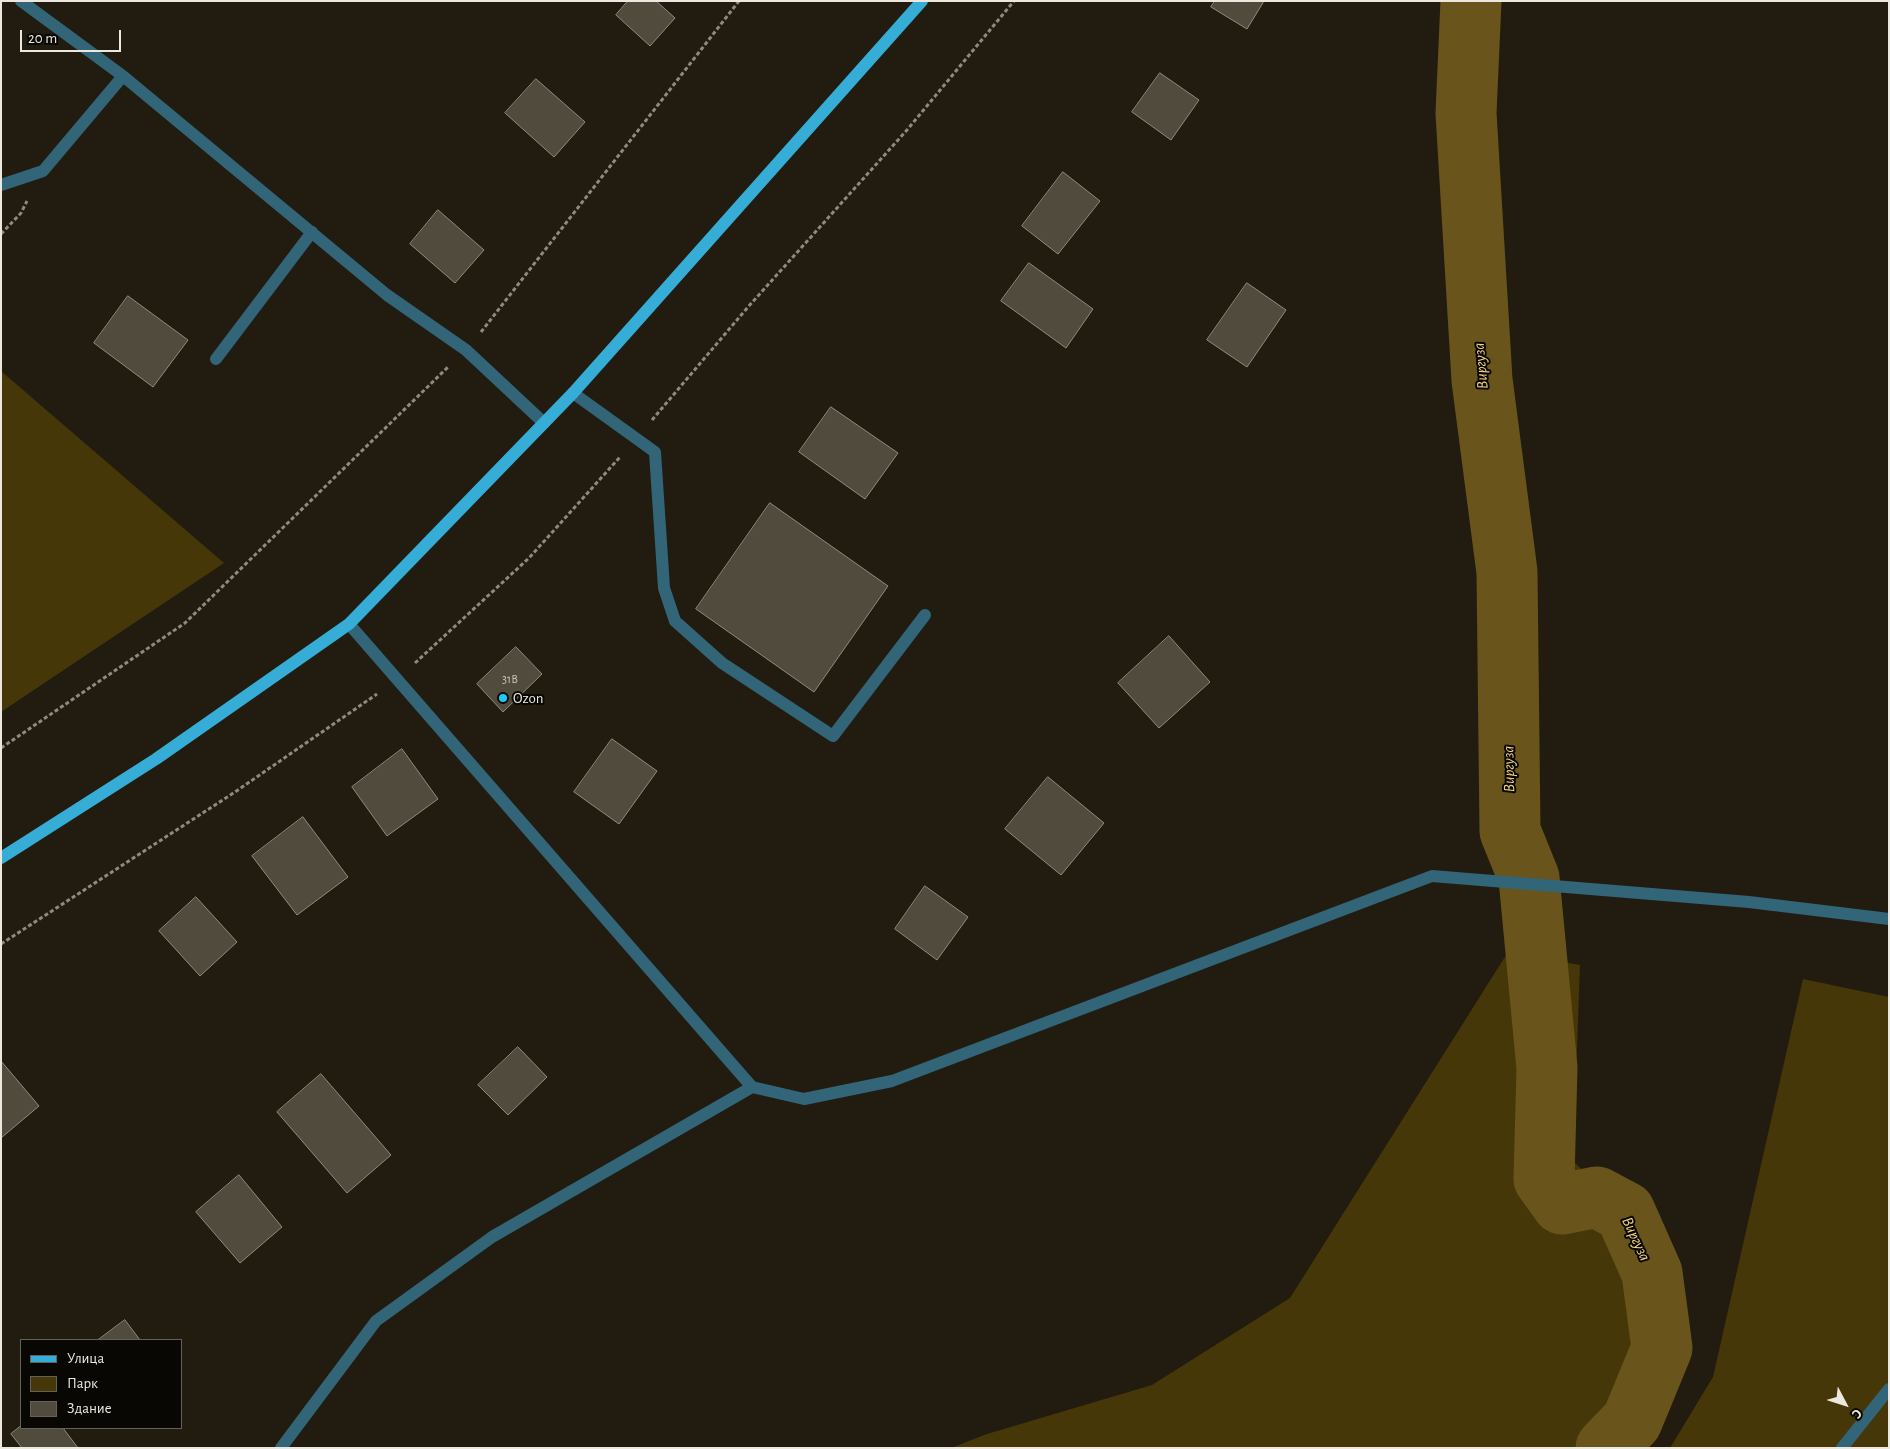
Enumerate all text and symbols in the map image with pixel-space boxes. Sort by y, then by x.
scale bar [22,20,124,52]
text: 20 m [28,31,57,46]
water label: Виргуза [1469,342,1493,390]
house number: 31В [502,672,518,686]
place label: Ozon [513,689,543,707]
marker: Ozon [497,692,509,704]
water label: Виргуза [1499,746,1519,792]
water label: Виргуза [1617,1214,1655,1264]
legend [20,1339,182,1429]
text: Улица [67,1351,104,1366]
text: Парк [67,1376,98,1391]
north arrow [1820,1379,1870,1429]
text: Здание [67,1401,112,1416]
text: С [1849,1406,1864,1421]

